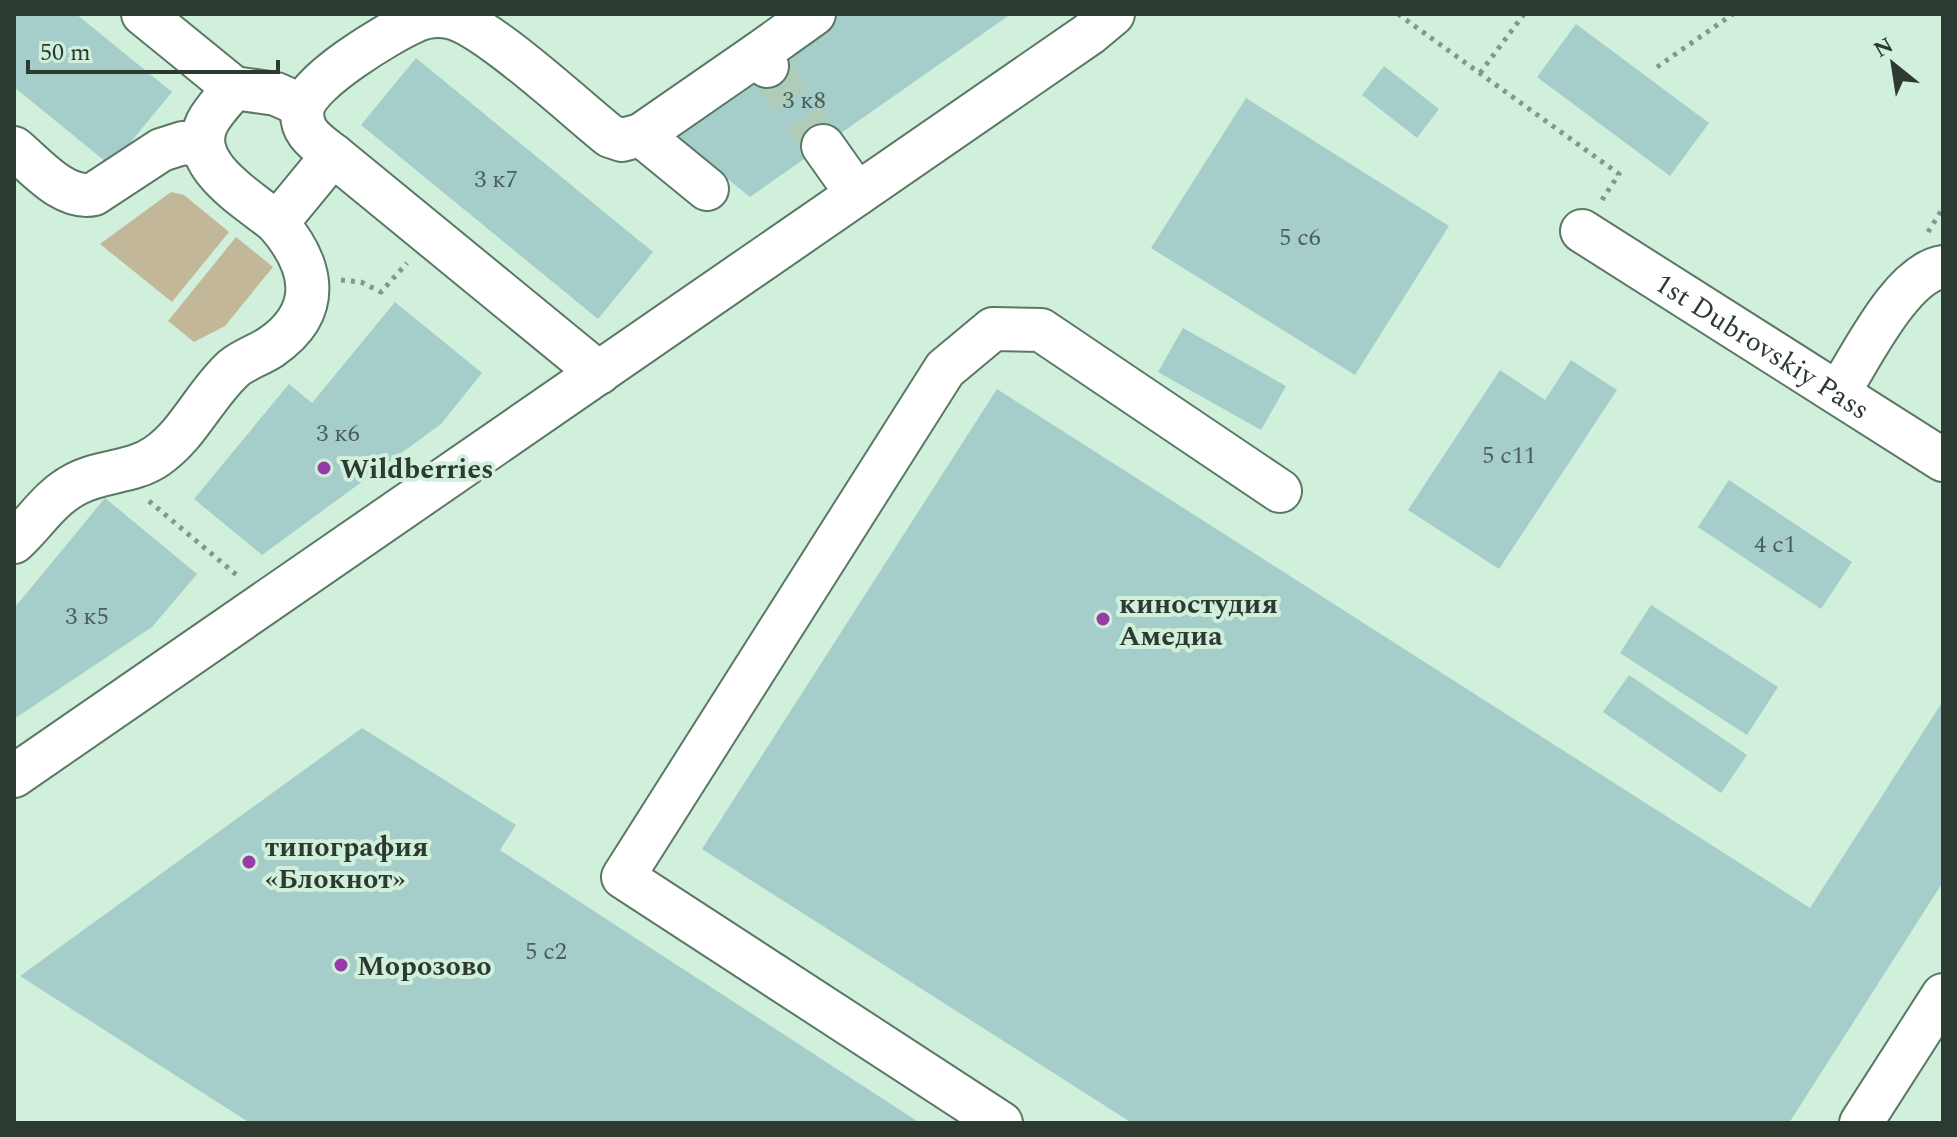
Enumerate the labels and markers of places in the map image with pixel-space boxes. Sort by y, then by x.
place label: Wildberries [340,448,494,491]
marker: Wildberries [315,459,333,477]
place label: киностудия Амедиа [1119,583,1278,658]
marker: киностудия Амедиа [1094,610,1112,628]
place label: типография «Блокнот» [265,826,429,901]
marker: типография «Блокнот» [240,853,258,871]
place label: Морозово [357,945,492,988]
marker: Морозово [332,956,350,974]

